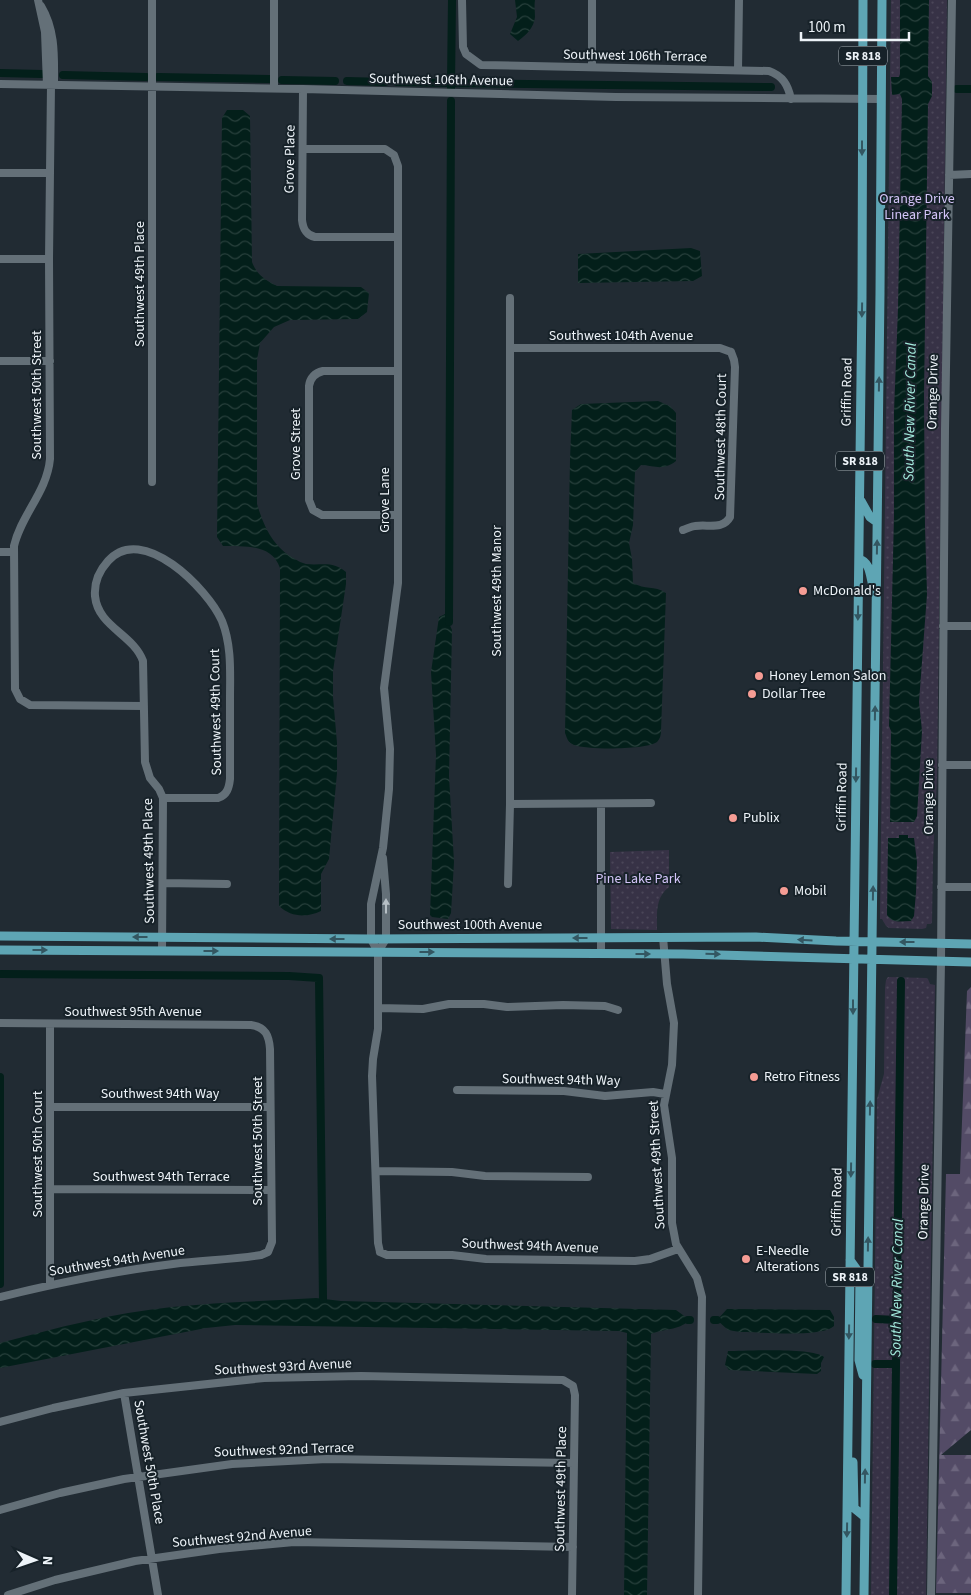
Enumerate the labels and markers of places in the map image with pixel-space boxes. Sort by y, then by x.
place label: McDonald's [813,581,881,601]
marker: McDonald's [797,585,809,597]
place label: Honey Lemon Salon [769,666,886,686]
marker: Honey Lemon Salon [753,670,765,682]
place label: Dollar Tree [762,684,826,704]
marker: Dollar Tree [746,688,758,700]
place label: Publix [743,808,780,828]
marker: Publix [727,812,739,824]
place label: Mobil [794,881,827,901]
marker: Mobil [778,885,790,897]
place label: Retro Fitness [764,1067,840,1087]
marker: Retro Fitness [748,1071,760,1083]
place label: E-Needle Alterations [756,1241,819,1277]
marker: E-Needle Alterations [740,1253,752,1265]

